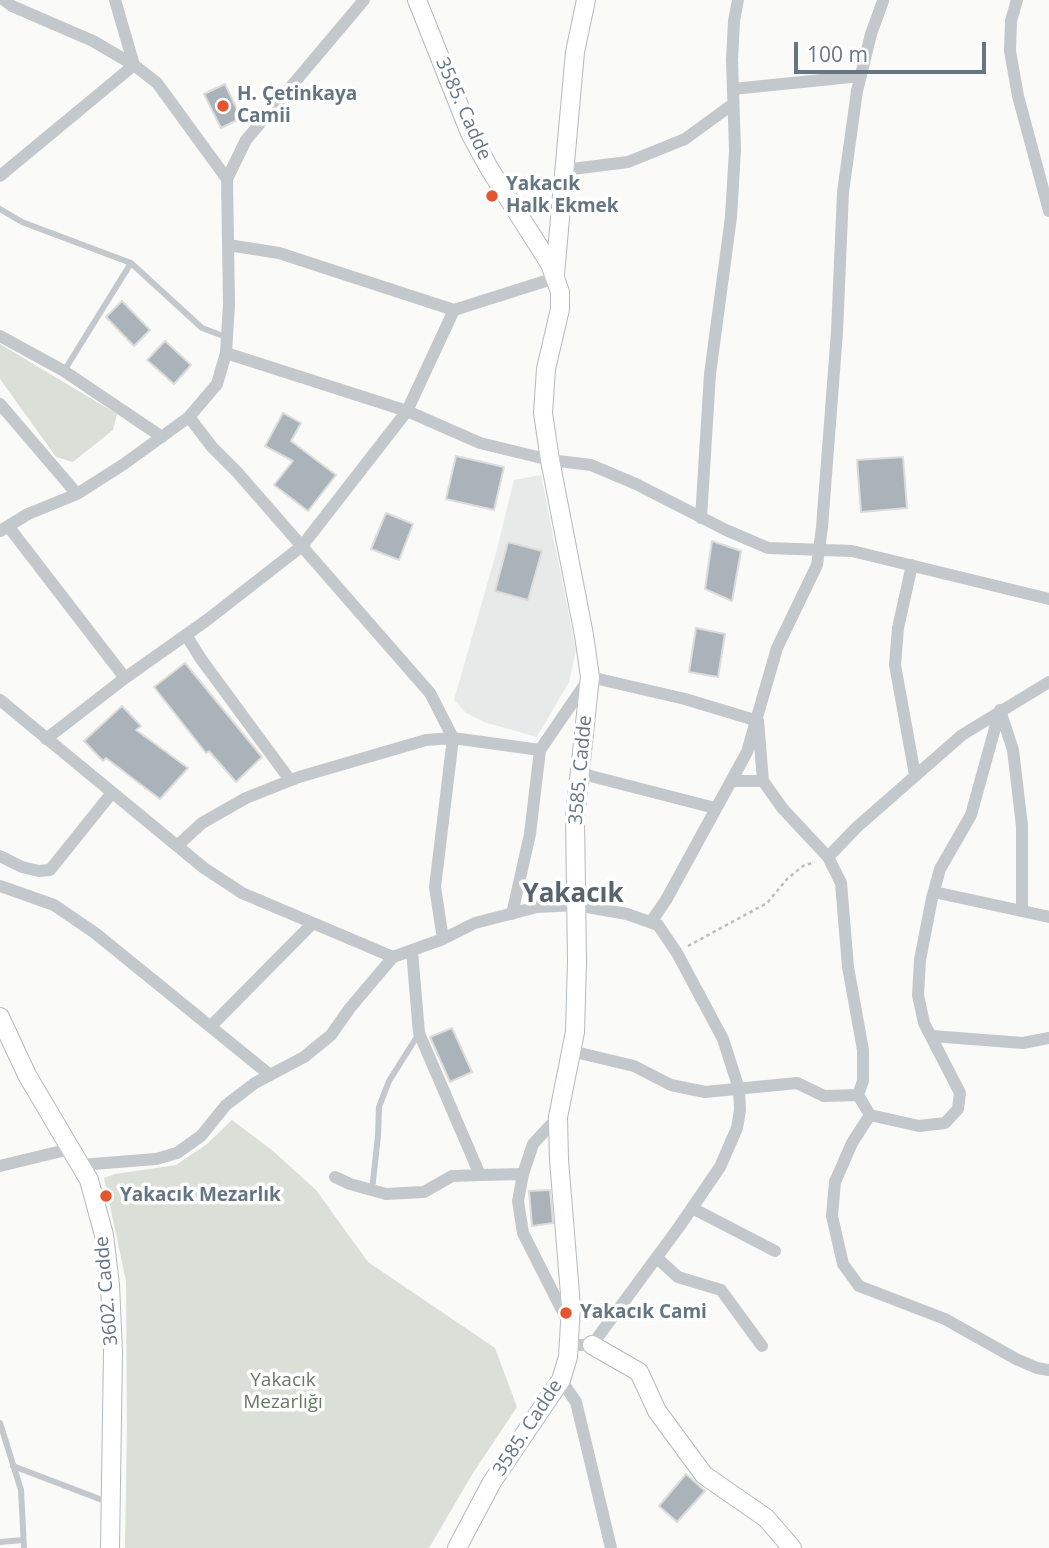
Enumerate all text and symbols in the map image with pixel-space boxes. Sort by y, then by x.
scale bar [797,28,990,72]
text: 100 m [807,40,868,68]
street label: 3585. Cadde [430,54,496,164]
place label: H. Çetinkaya Camii [237,84,357,128]
marker: H. Çetinkaya Camii [215,98,231,114]
place label: Yakacık Halk Ekmek [506,174,619,218]
marker: Yakacık Halk Ekmek [484,188,500,204]
street label: 3585. Cadde [565,714,597,826]
district label: Yakacık [522,879,624,911]
place label: Yakacık Mezarlık [120,1185,281,1207]
marker: Yakacık Mezarlık [98,1188,114,1204]
street label: 3602. Cadde [91,1235,123,1347]
place label: Yakacık Cami [580,1302,707,1324]
marker: Yakacık Cami [558,1305,574,1321]
park label: Yakacık Mezarlığı [243,1370,323,1414]
street label: 3585. Cadde [489,1376,567,1480]

